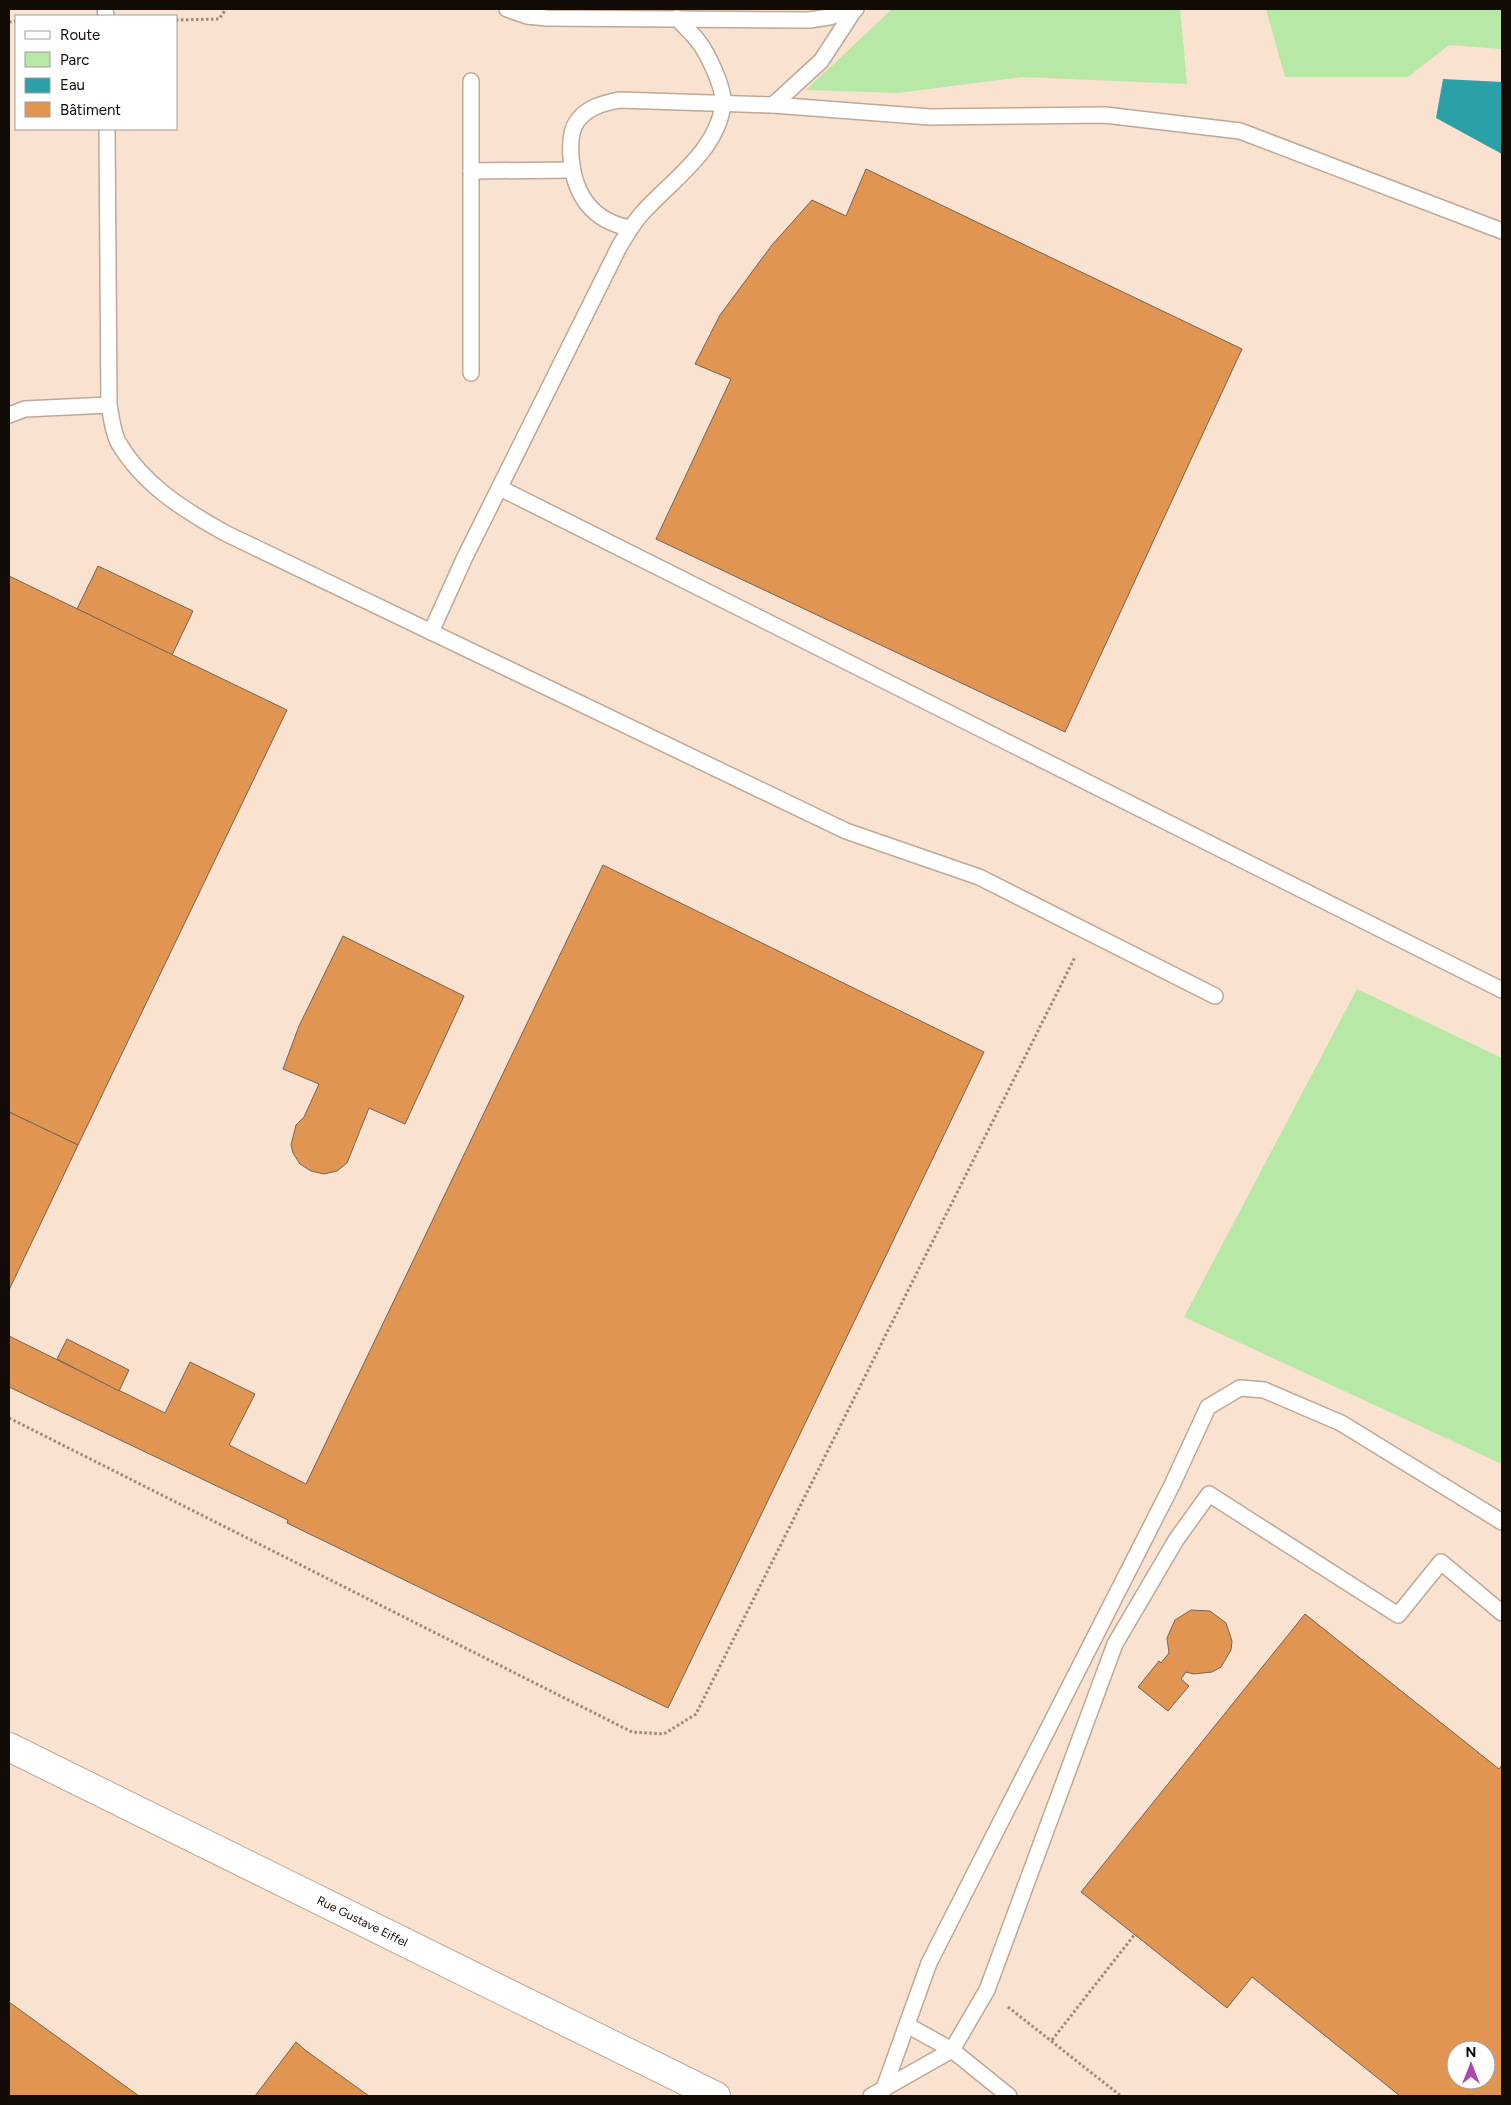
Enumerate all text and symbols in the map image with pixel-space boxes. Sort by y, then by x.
legend [15,15,178,130]
text: Route [60,26,100,44]
text: Parc [60,51,89,69]
text: Eau [60,76,85,94]
text: Bâtiment [60,101,121,119]
street label: Rue Gustave Eiffel [315,1893,410,1950]
north arrow [1446,2040,1496,2090]
text: N [1466,2044,1476,2061]

